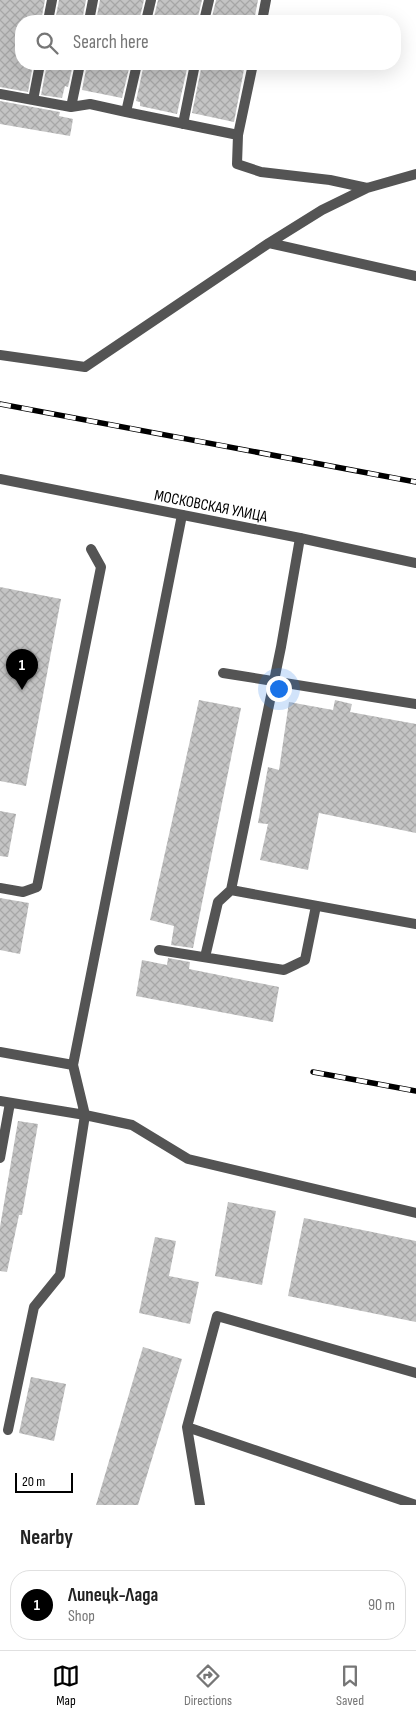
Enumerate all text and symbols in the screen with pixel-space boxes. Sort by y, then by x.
search box [15,15,401,70]
icon: search [33,29,61,57]
text: Search here [73,31,149,54]
street label: МОСКОВСКАЯ УЛИЦА [152,486,269,527]
pin: 1 [6,649,38,690]
your location [266,676,292,702]
scale bar [15,1470,72,1493]
text: 20 m [22,1473,45,1490]
text: Nearby [20,1525,73,1550]
text: Липецк-Лада [68,1584,158,1607]
text: 1 [34,1596,40,1615]
text: 90 m [368,1596,395,1615]
text: Shop [68,1607,95,1626]
tab: Map [52,1662,80,1709]
tab: Directions [184,1662,232,1709]
tab: Saved [336,1662,364,1709]

